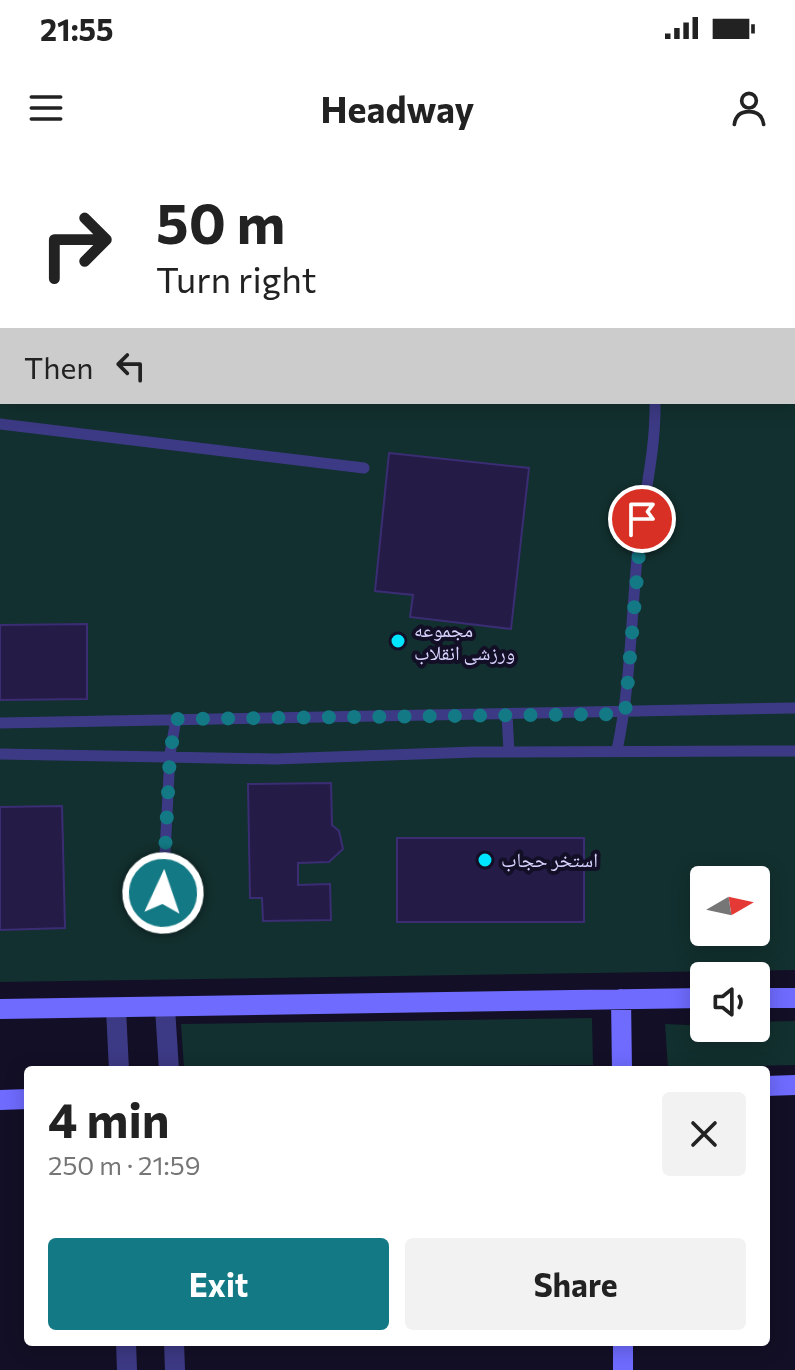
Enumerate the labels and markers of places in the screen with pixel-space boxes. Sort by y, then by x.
pin [608,485,676,553]
place label: مجموعه ورزشی انقلاب [414,617,515,665]
marker: مجموعه ورزشی انقلاب [389,632,407,650]
place label: استخر حجاب [501,847,598,872]
marker: استخر حجاب [476,851,494,869]

